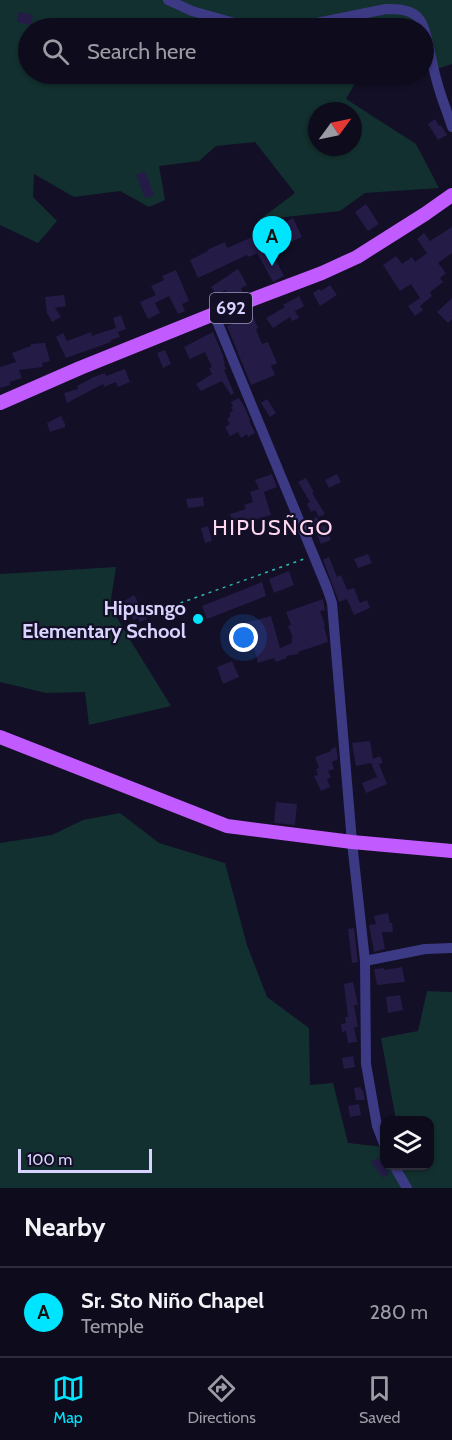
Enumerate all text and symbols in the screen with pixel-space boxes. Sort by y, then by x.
search box [18,18,434,84]
icon: search [39,35,72,68]
text: Search here [87,38,196,65]
north arrow [308,102,362,156]
pin: A [252,216,292,266]
road number: 692 [210,293,252,323]
district label: HIPUSÑGO [212,514,334,541]
place label: Hipusngo Elementary School [22,596,186,643]
marker: Hipusngo Elementary School [191,612,205,626]
your location [229,623,258,652]
map controls [380,1116,434,1170]
button: layers [380,1116,434,1170]
scale bar [18,1146,152,1174]
text: 100 m [27,1150,72,1169]
text: Nearby [24,1211,105,1243]
text: Sr. Sto Niño Chapel [81,1287,264,1314]
text: A [37,1300,50,1324]
text: 280 m [369,1300,428,1324]
text: Temple [81,1314,144,1338]
tab: Map [52,1372,85,1427]
tab: Directions [188,1372,256,1427]
tab: Saved [359,1372,400,1427]

